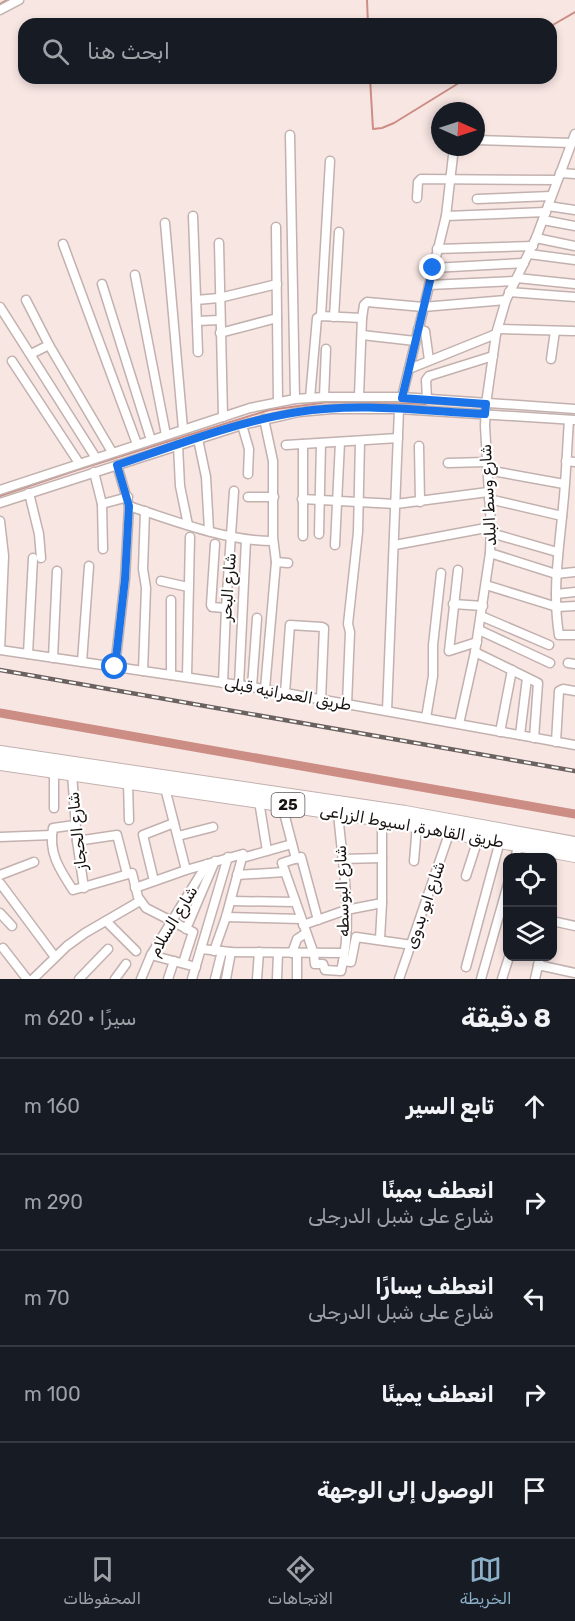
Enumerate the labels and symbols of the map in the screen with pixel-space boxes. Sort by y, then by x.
north arrow [431,102,485,156]
route end [419,254,445,280]
street label: شارع وسط البلد [476,443,502,546]
street label: شارع البحر [216,552,242,623]
route start [101,653,127,679]
street label: طريق العمرانيه قبلى [223,673,353,715]
street label: شارع الحجاز [63,791,93,872]
road number: 25 [272,793,304,817]
street label: طريق القاهرة, اسيوط الزراعى [318,800,505,853]
street label: شارع البوسطه [331,845,355,937]
street label: شارع ابو بدوى [401,859,451,952]
street label: شارع السلام [145,882,203,961]

